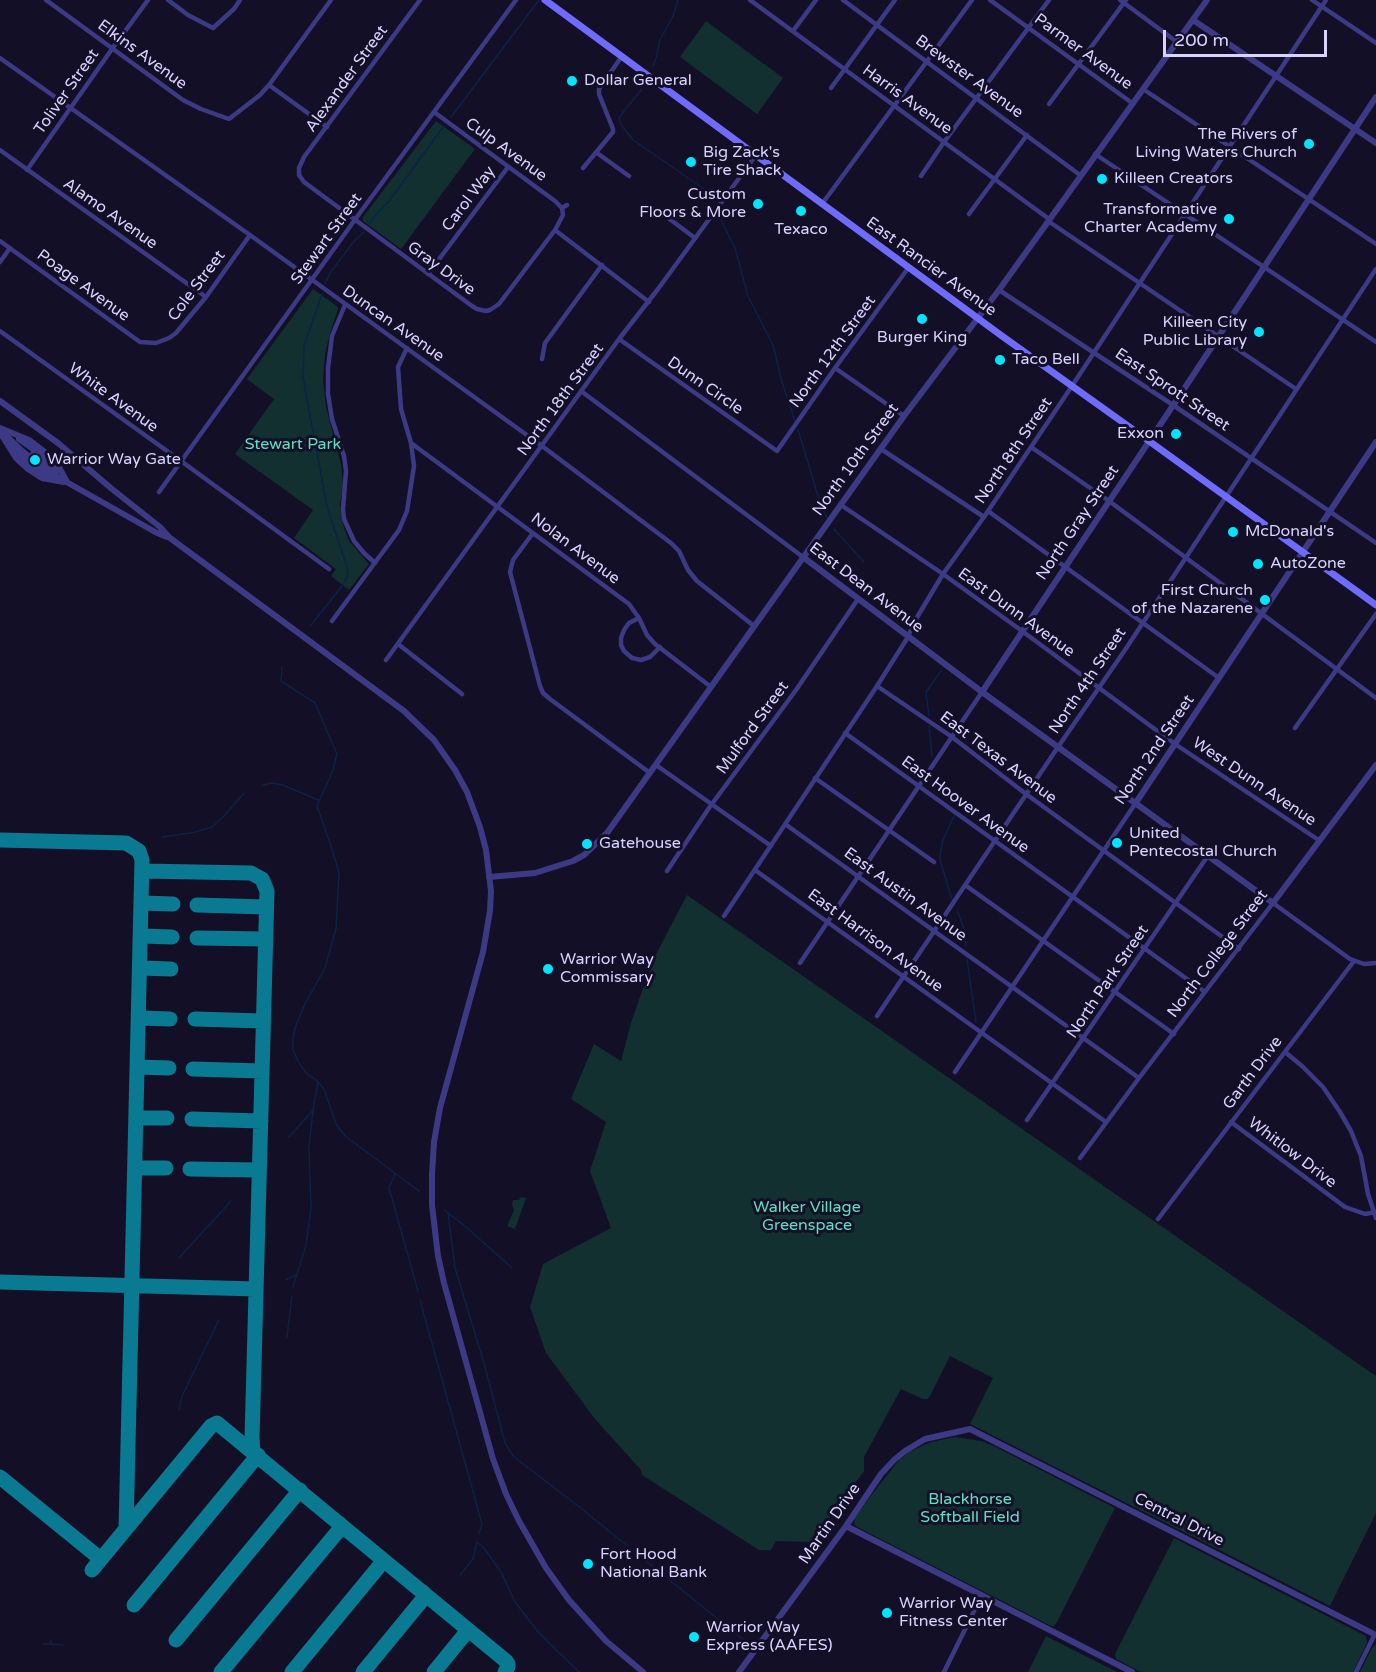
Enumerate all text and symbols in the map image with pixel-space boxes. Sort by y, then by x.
street label: Parmer Avenue [1030,10,1136,94]
street label: Elkins Avenue [94,16,190,94]
scale bar [1166,18,1330,56]
street label: Alexander Street [302,22,392,136]
text: 200 m [1174,29,1229,51]
street label: Brewster Avenue [911,31,1027,123]
street label: Toliver Street [30,46,104,138]
street label: Harris Avenue [858,61,956,139]
place label: Dollar General [584,71,692,91]
marker: Dollar General [565,74,579,88]
street label: Culp Avenue [461,114,551,186]
place label: The Rivers of Living Waters Church [1135,125,1297,163]
marker: The Rivers of Living Waters Church [1302,137,1316,151]
place label: Big Zack's Tire Shack [703,143,781,181]
marker: Big Zack's Tire Shack [684,155,698,169]
street label: Carol Way [438,163,500,235]
place label: Killeen Creators [1114,169,1233,189]
marker: Killeen Creators [1095,172,1109,186]
street label: Alamo Avenue [59,174,161,254]
place label: Custom Floors & More [639,185,746,223]
street label: Stewart Street [287,190,367,288]
marker: Custom Floors & More [751,197,765,211]
place label: Transformative Charter Academy [1084,200,1217,238]
marker: Texaco [794,204,808,218]
marker: Transformative Charter Academy [1222,212,1236,226]
street label: East Rancier Avenue [862,213,1000,321]
place label: Texaco [774,220,828,240]
street label: Gray Drive [403,238,479,300]
street label: Poage Avenue [33,246,133,326]
street label: Cole Street [164,247,230,325]
street label: Duncan Avenue [338,282,448,366]
street label: North 12th Street [786,292,880,412]
marker: Burger King [915,312,929,326]
place label: Killeen City Public Library [1143,313,1247,351]
marker: Killeen City Public Library [1252,325,1266,339]
place label: Burger King [877,328,967,348]
street label: North 18th Street [514,340,608,460]
street label: East Sprott Street [1111,344,1233,436]
place label: Taco Bell [1012,350,1080,370]
street label: Dunn Circle [664,353,746,419]
marker: Taco Bell [993,353,1007,367]
street label: White Avenue [64,359,162,437]
street label: North 8th Street [971,394,1057,508]
street label: North 10th Street [809,400,903,520]
place label: Exxon [1117,424,1164,444]
marker: Exxon [1169,427,1183,441]
park label: Stewart Park [245,435,341,455]
place label: Warrior Way Gate [47,450,181,470]
marker: Warrior Way Gate [28,453,42,467]
street label: North Gray Street [1033,462,1123,584]
street label: Nolan Avenue [527,509,623,589]
place label: McDonald's [1245,522,1334,542]
marker: McDonald's [1226,525,1240,539]
street label: East Dean Avenue [805,539,927,637]
place label: AutoZone [1270,554,1346,574]
marker: AutoZone [1251,557,1265,571]
street label: East Dunn Avenue [954,564,1078,662]
place label: First Church of the Nazarene [1131,581,1253,619]
marker: First Church of the Nazarene [1258,593,1272,607]
street label: North 4th Street [1045,624,1131,738]
street label: Mulford Street [713,678,793,778]
street label: North 2nd Street [1111,691,1199,809]
street label: East Texas Avenue [936,708,1060,808]
street label: West Dunn Avenue [1189,734,1319,830]
street label: East Hoover Avenue [897,752,1033,858]
place label: United Pentecostal Church [1129,824,1277,862]
place label: Gatehouse [599,834,681,854]
marker: United Pentecostal Church [1110,836,1124,850]
marker: Gatehouse [580,837,594,851]
street label: East Austin Avenue [840,844,970,946]
street label: East Harrison Avenue [803,885,947,997]
street label: North College Street [1164,886,1272,1022]
street label: North Park Street [1063,922,1153,1042]
place label: Warrior Way Commissary [560,950,654,988]
marker: Warrior Way Commissary [541,962,555,976]
street label: Garth Drive [1219,1033,1287,1113]
street label: Whitlow Drive [1244,1113,1340,1193]
park label: Walker Village Greenspace [753,1198,861,1236]
street label: Martin Drive [795,1480,865,1568]
street label: Central Drive [1131,1489,1227,1551]
park label: Blackhorse Softball Field [920,1490,1020,1528]
place label: Fort Hood National Bank [600,1545,707,1583]
marker: Fort Hood National Bank [581,1557,595,1571]
place label: Warrior Way Fitness Center [899,1594,1008,1632]
marker: Warrior Way Fitness Center [880,1606,894,1620]
place label: Warrior Way Express (AAFES) [706,1618,833,1656]
marker: Warrior Way Express (AAFES) [687,1630,701,1644]

